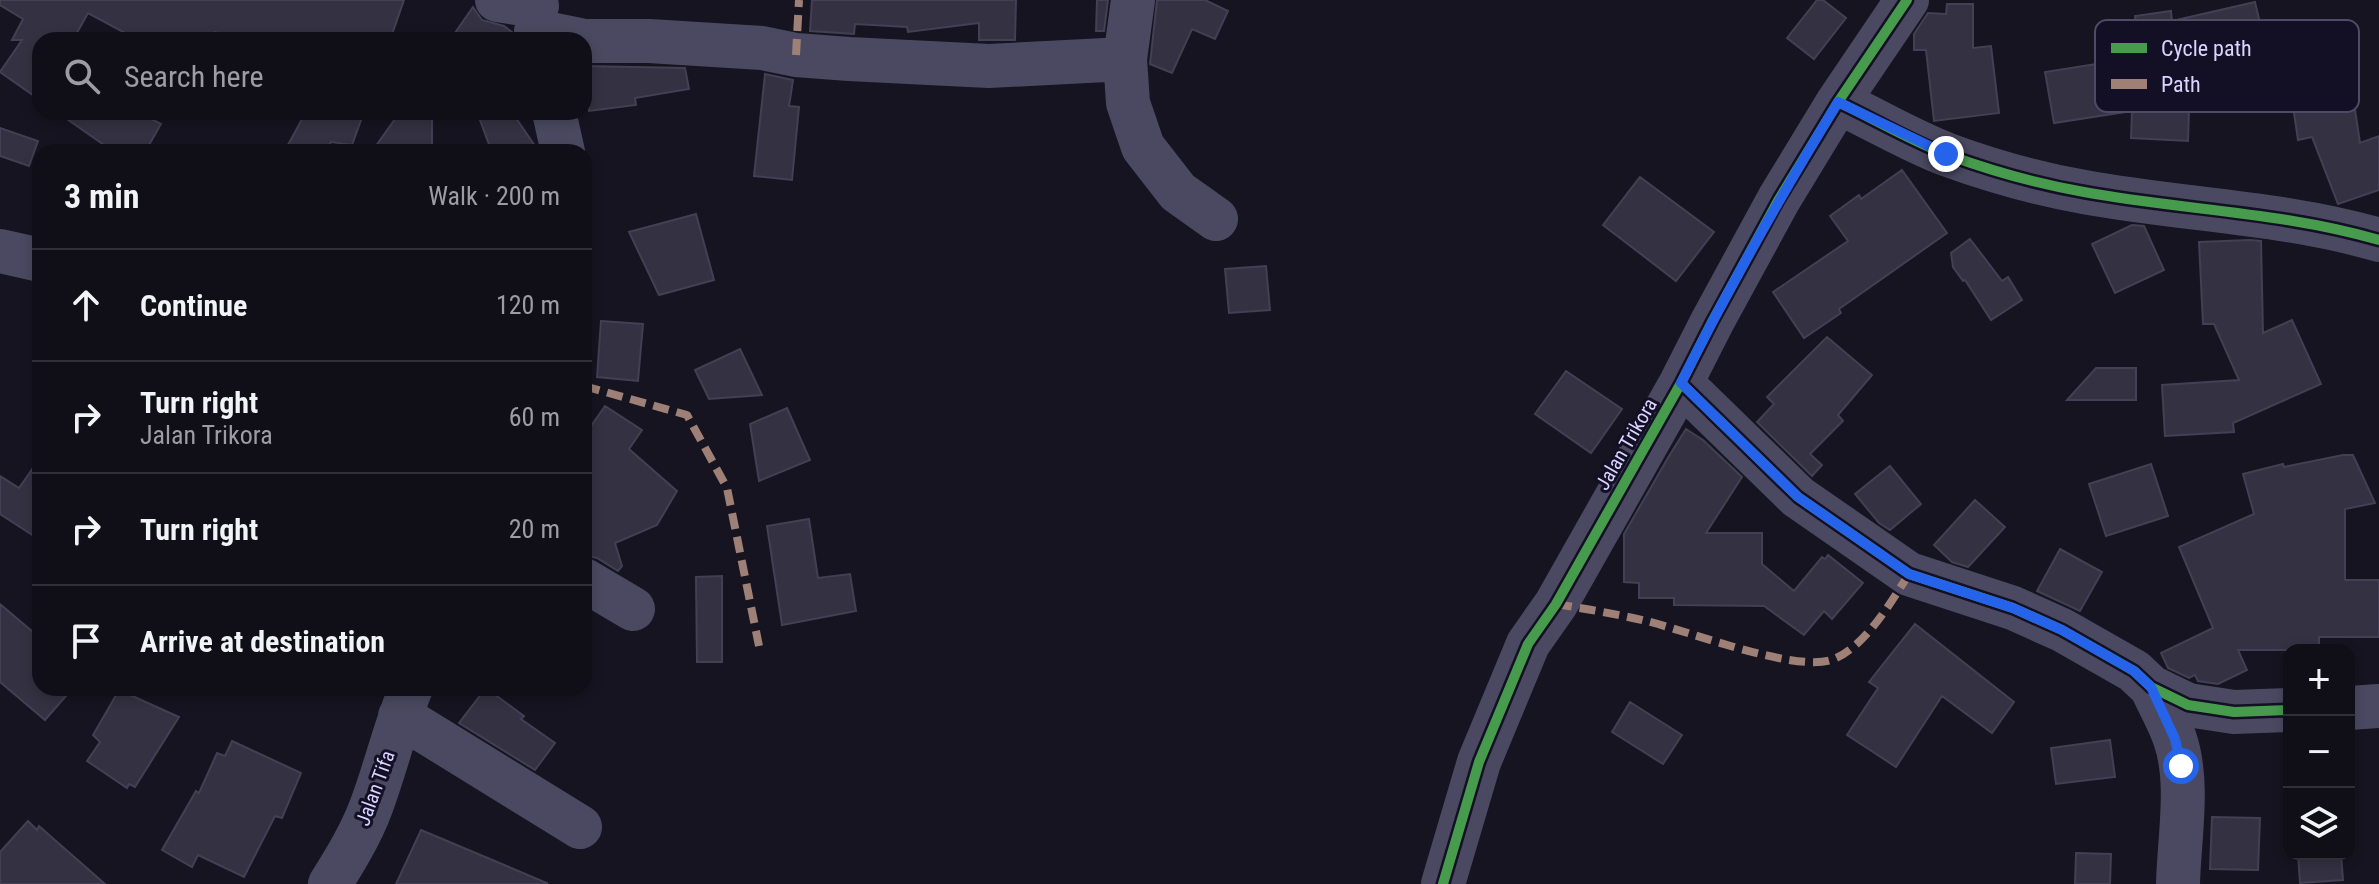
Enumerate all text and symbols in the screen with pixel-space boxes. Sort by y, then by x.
legend [2095,20,2359,112]
search box [32,32,592,120]
text: Cycle path [2161,36,2252,61]
icon: search [60,54,104,98]
text: Search here [124,59,264,94]
text: Path [2161,72,2201,97]
route end [1928,136,1964,172]
text: 3 min [64,176,140,216]
text: Walk · 200 m [428,181,560,211]
icon: ahead [64,283,108,327]
text: Continue [140,288,247,323]
text: 120 m [496,290,560,320]
text: Turn right [140,385,258,420]
street label: Jalan Trikora [1590,394,1662,494]
icon: right [64,395,108,439]
text: 60 m [509,402,560,432]
text: Jalan Trikora [140,420,273,450]
icon: right [64,507,108,551]
text: Turn right [140,512,258,547]
text: 20 m [509,514,560,544]
icon: arrive [64,619,108,663]
text: Arrive at destination [140,624,385,659]
map controls [2283,644,2355,860]
button: + [2283,644,2355,716]
button: − [2283,716,2355,788]
street label: Jalan Tifa [350,747,400,829]
route start [2163,748,2199,784]
button: layers [2283,788,2355,860]

